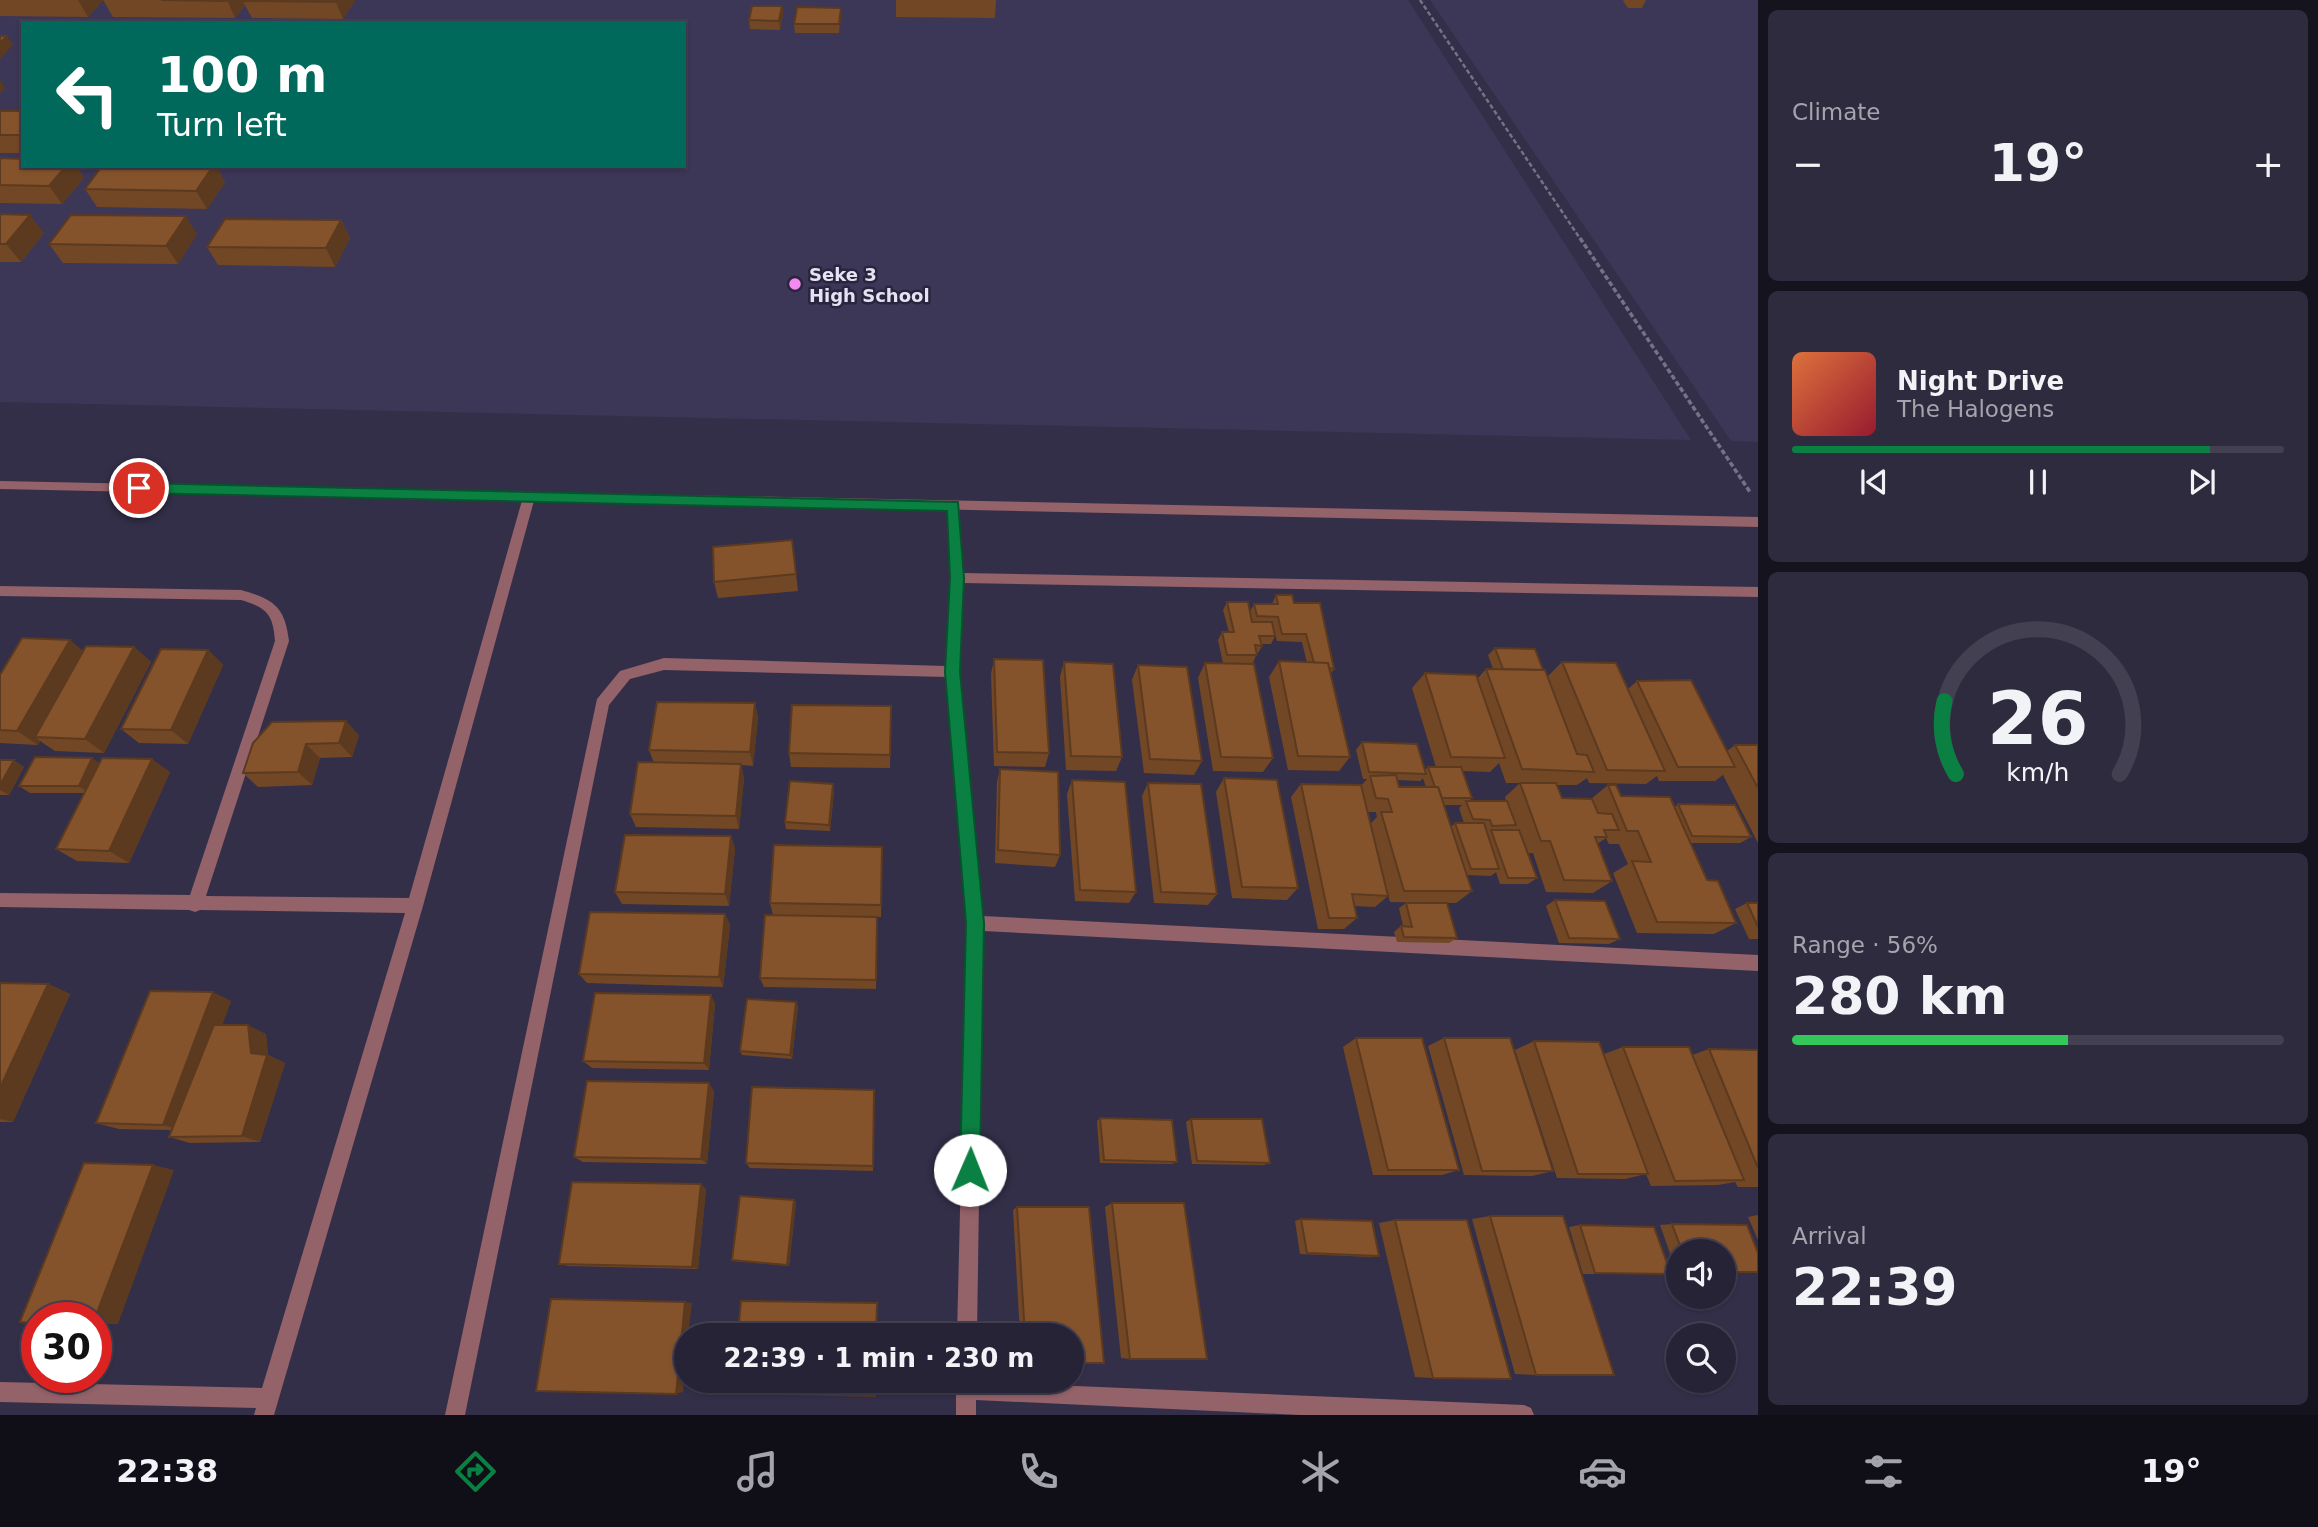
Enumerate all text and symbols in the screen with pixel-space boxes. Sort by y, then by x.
text: 100 m [157,47,327,104]
icon: left [42,49,133,140]
text: Climate [1792,99,1881,125]
text: Turn left [157,106,287,144]
text: 19° [1989,133,2087,193]
text: − [1792,142,1824,186]
text: + [2252,142,2284,186]
place label: Seke 3 High School [809,264,930,306]
marker: Seke 3 High School [787,276,803,292]
text: Night Drive [1897,366,2064,396]
text: The Halogens [1897,396,2054,422]
pin [109,458,169,518]
icon: previous [1855,463,1893,501]
icon: pause [2019,463,2057,501]
icon: next [2183,463,2221,501]
icon: arrive [120,469,158,507]
text: 26 [1987,676,2089,761]
text: km/h [2006,757,2070,786]
text: Range · 56% [1792,932,1938,958]
text: 280 km [1792,966,2007,1026]
position arrow [933,1133,1007,1207]
text: Arrival [1792,1223,1867,1249]
map controls [1666,1239,1736,1393]
button: sound [1666,1239,1736,1309]
text: 22:39 [1792,1257,1958,1317]
speed limit sign: 30 [21,1302,112,1393]
button: search [1666,1323,1736,1393]
text: 22:39 · 1 min · 230 m [724,1343,1034,1373]
icon: directions [451,1447,500,1496]
icon: music [733,1447,782,1496]
icon: phone [1014,1447,1063,1496]
icon: climate [1296,1447,1345,1496]
icon: car [1578,1447,1627,1496]
icon: filters [1859,1447,1908,1496]
text: 22:38 [116,1452,218,1490]
text: 19° [2141,1452,2202,1490]

